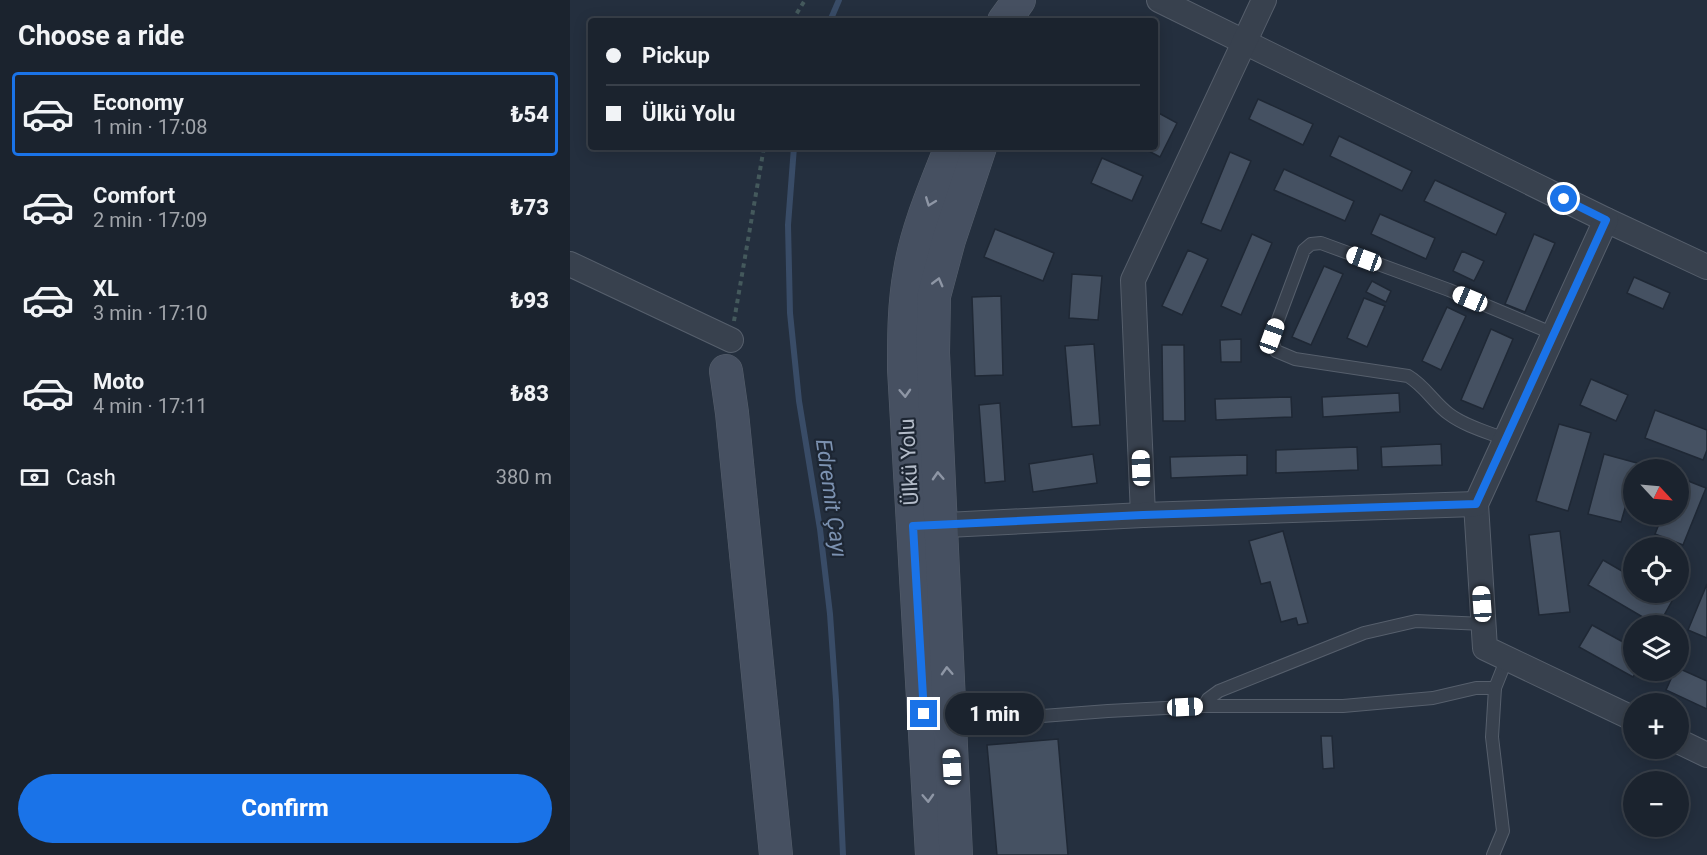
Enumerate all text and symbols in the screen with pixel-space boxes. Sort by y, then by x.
text: Choose a ride [18,20,184,52]
text: Pickup [642,43,710,68]
icon: car [21,87,75,141]
text: Economy [93,90,184,115]
text: Ülkü Yolu [642,101,735,126]
text: ₺54 [510,102,549,127]
text: 1 min · 17:08 [93,115,208,139]
icon: car [21,180,75,234]
text: Comfort [93,183,175,208]
route start [1550,185,1577,212]
text: ₺73 [510,195,549,220]
one-way arrow [925,196,937,207]
text: 2 min · 17:09 [93,208,208,232]
car [1344,244,1384,274]
icon: car [21,273,75,327]
text: XL [93,276,119,301]
one-way arrow [931,277,944,287]
car [1450,284,1490,314]
text: ₺93 [510,288,549,313]
text: 3 min · 17:10 [93,301,208,325]
car [1257,316,1287,356]
icon: car [21,366,75,420]
text: Moto [93,369,144,394]
text: ₺83 [510,381,549,406]
one-way arrow [899,389,912,398]
text: 4 min · 17:11 [93,394,208,418]
street label: Ülkü Yolu [895,418,923,506]
water label: Edremit Çayı [811,437,852,559]
car [1131,450,1151,486]
north arrow [1623,459,1689,525]
map controls [1623,459,1689,837]
icon: cash [18,461,51,494]
text: Cash [66,465,116,490]
text: 380 m [496,465,552,489]
one-way arrow [932,471,945,480]
button: locate [1623,537,1689,603]
car [1472,585,1492,623]
button: layers [1623,615,1689,681]
one-way arrow [941,666,954,675]
callout: 1 min [945,693,1044,735]
button: + [1623,693,1689,759]
car [1167,697,1203,717]
route end [910,700,937,727]
text: 1 min [969,702,1020,726]
car [942,749,962,785]
button: − [1623,771,1689,837]
button: Confirm [18,774,552,843]
one-way arrow [922,793,935,802]

